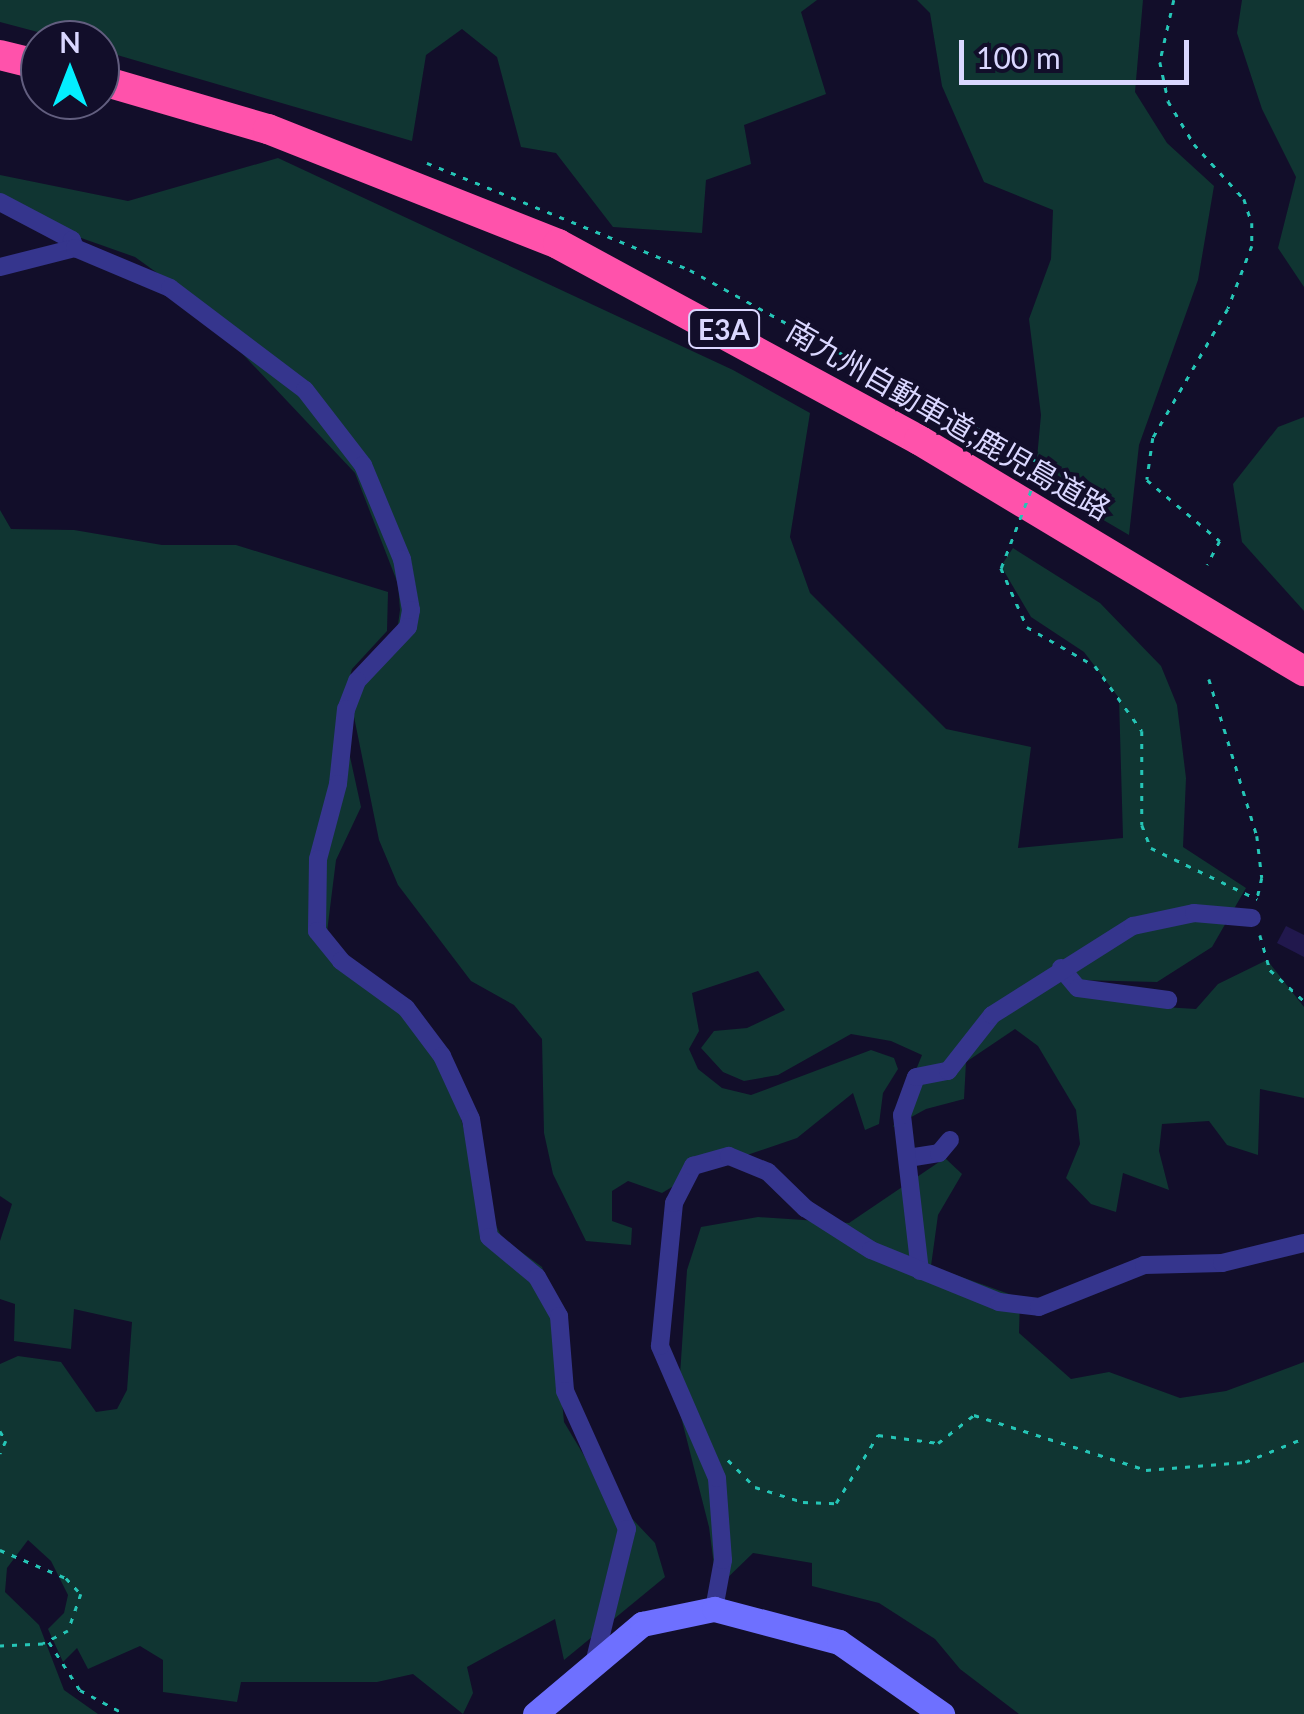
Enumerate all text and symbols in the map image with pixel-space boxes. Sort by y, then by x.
north arrow [20,20,120,120]
scale bar [964,20,1194,82]
text: N [59,25,81,59]
text: 100 m [976,39,1061,75]
road number: E3A [686,306,762,352]
street label: 南九州自動車道;鹿児島道路 [781,311,1117,527]

